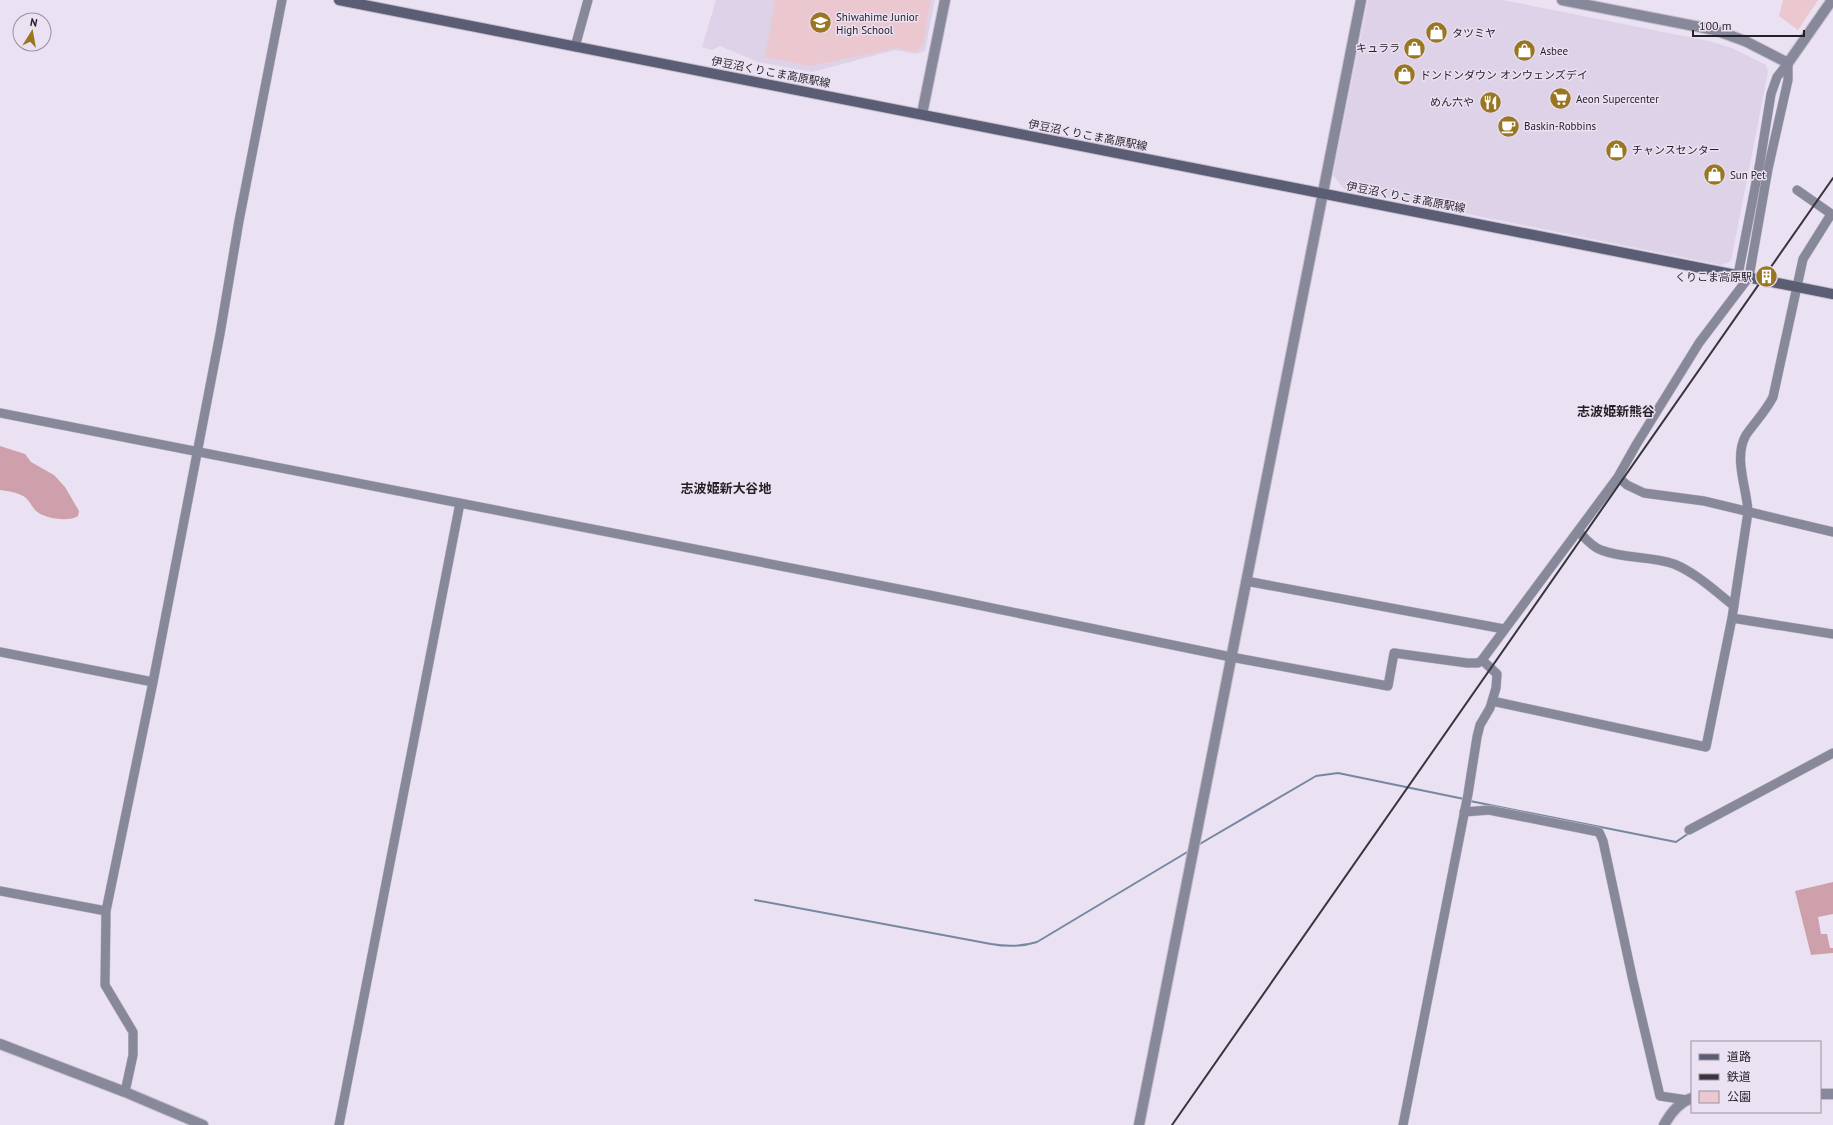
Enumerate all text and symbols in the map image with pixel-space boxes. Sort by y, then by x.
school or university icon: Shiwahime Junior High School [807,10,833,36]
place label: Shiwahime Junior High School [836,10,919,37]
north arrow [12,12,52,52]
scale bar [1693,12,1804,38]
text: N [29,15,39,30]
text: 100 m [1699,18,1732,33]
shop icon: タツミヤ [1424,20,1450,46]
place label: タツミヤ [1452,26,1496,40]
shop icon: キュララ [1402,35,1428,61]
shop icon: Asbee [1511,38,1537,64]
place label: キュララ [1356,41,1400,55]
place label: Asbee [1540,44,1568,58]
street label: 伊豆沼くりこま高原駅線 [710,54,832,90]
shop icon: ドンドンダウン オンウェンズデイ [1391,62,1417,88]
place label: ドンドンダウン オンウェンズデイ [1420,68,1588,82]
supermarket icon: Aeon Supercenter [1547,86,1573,112]
restaurant icon: めん六や [1477,89,1503,115]
place label: Aeon Supercenter [1576,92,1659,106]
place label: めん六や [1430,95,1474,109]
cafe icon: Baskin-Robbins [1496,113,1522,139]
street label: 伊豆沼くりこま高原駅線 [1027,117,1149,153]
place label: Baskin-Robbins [1524,119,1596,133]
shop icon: チャンスセンター [1604,137,1630,163]
place label: チャンスセンター [1632,143,1720,157]
shop icon: Sun Pet [1701,162,1727,188]
place label: Sun Pet [1730,168,1766,182]
street label: 伊豆沼くりこま高原駅線 [1345,179,1467,215]
building icon: くりこま高原駅 [1754,264,1780,290]
place label: くりこま高原駅 [1675,270,1752,284]
district label: 志波姫新熊谷 [1577,403,1655,420]
district label: 志波姫新大谷地 [680,480,772,497]
legend [1691,1041,1821,1113]
text: 道路 [1727,1049,1751,1064]
text: 鉄道 [1727,1069,1751,1084]
text: 公園 [1727,1089,1751,1104]

